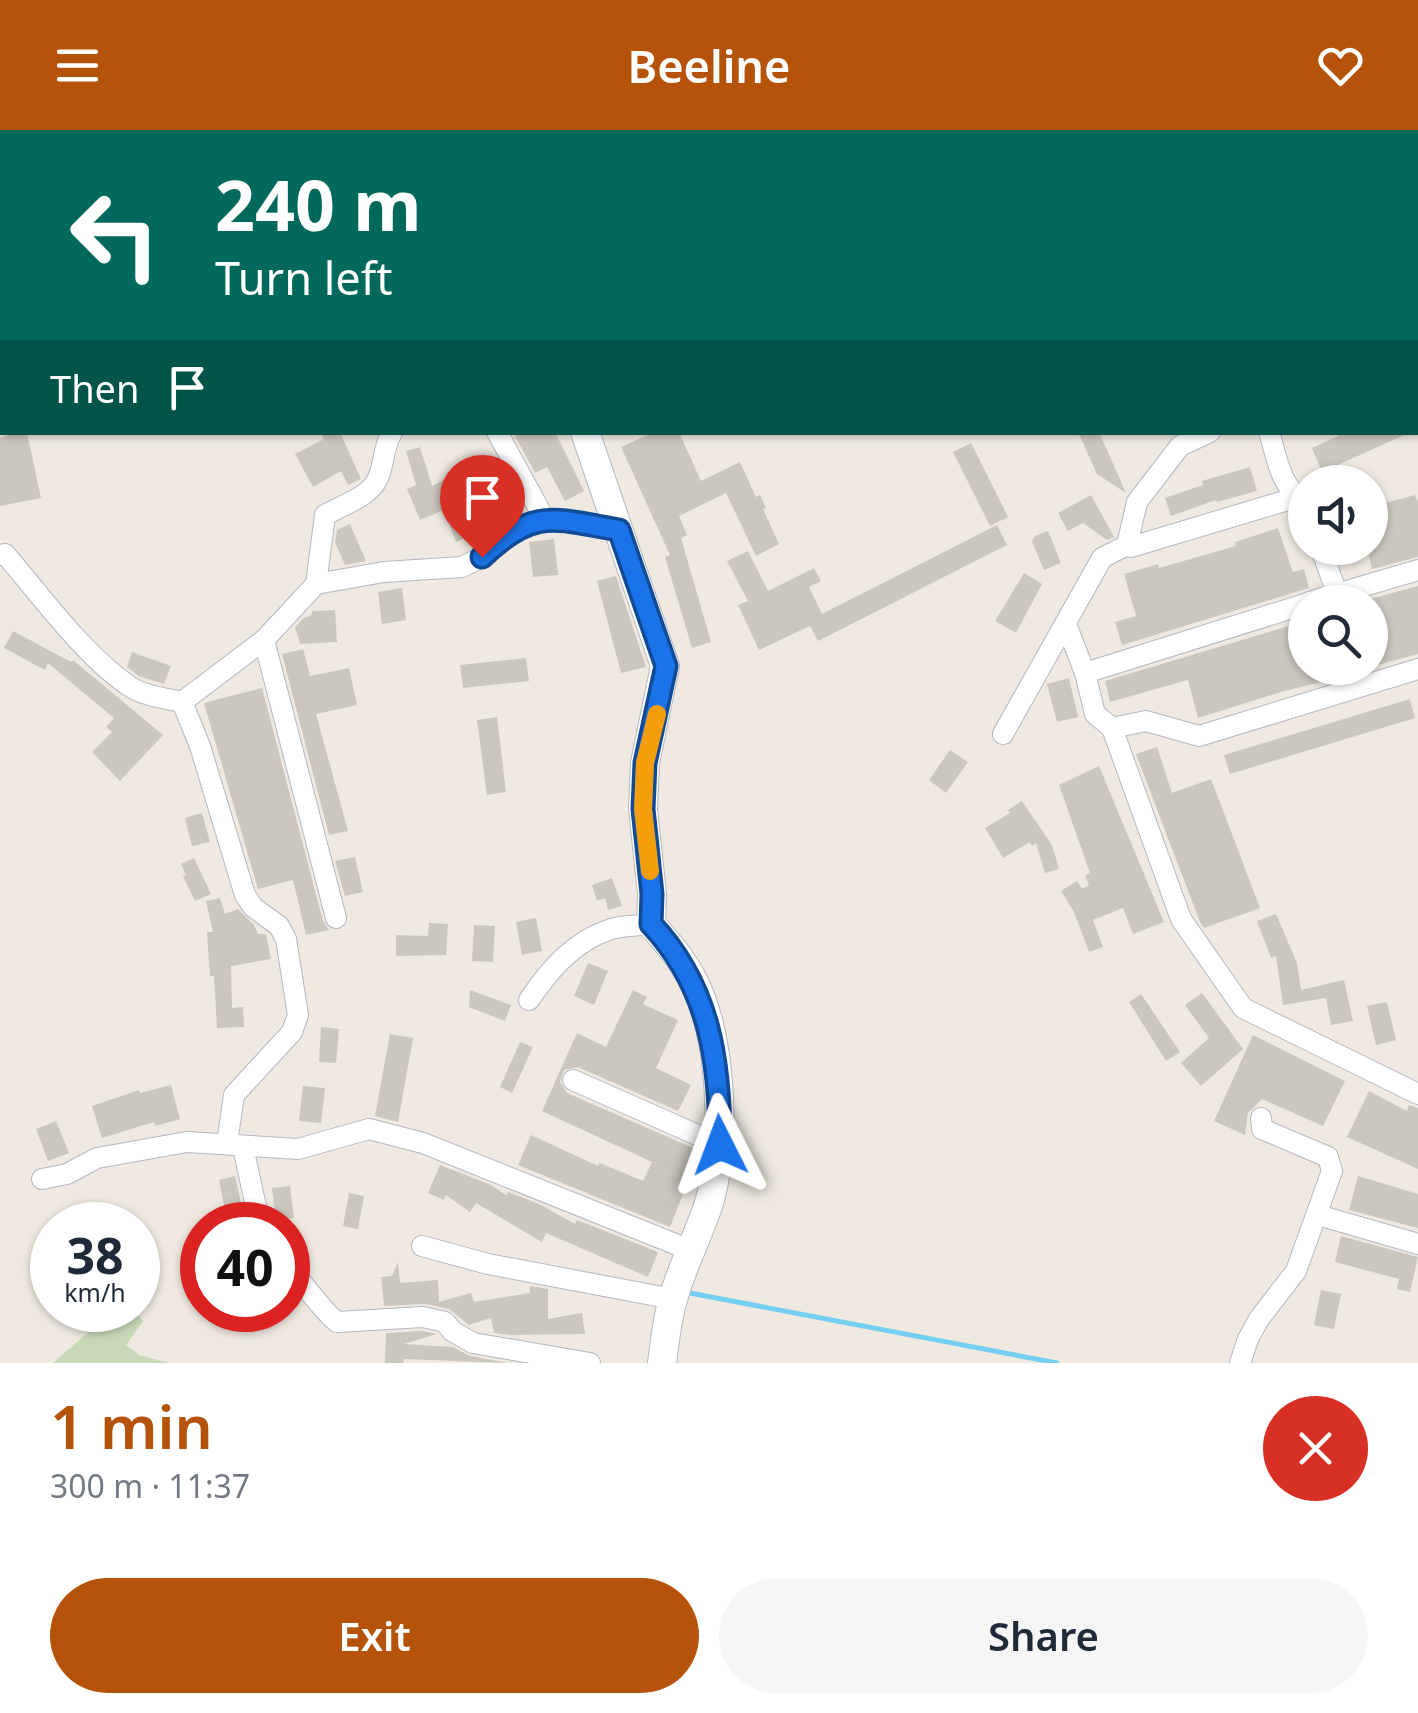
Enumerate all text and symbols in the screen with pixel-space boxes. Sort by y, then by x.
text: Beeline [628,35,790,96]
icon: menu [50,38,105,93]
icon: heart [1313,38,1368,93]
text: 240 m [215,156,422,252]
icon: left [50,170,180,300]
text: Turn left [215,247,392,308]
icon: arrive [160,360,215,415]
text: Then [50,362,140,414]
pin [440,455,525,558]
map controls [1288,465,1388,685]
button: sound [1288,465,1388,565]
icon: arrive [455,470,510,525]
button: search [1288,585,1388,685]
position arrow [668,1093,772,1197]
speed limit sign: 40 [180,1202,310,1332]
text: 38 [66,1221,124,1289]
text: km/h [64,1275,126,1309]
text: 1 min [50,1385,213,1467]
button: close [1263,1396,1368,1501]
text: 300 m · 11:37 [50,1464,250,1507]
button: Exit [50,1578,699,1693]
button: Share [719,1578,1368,1693]

